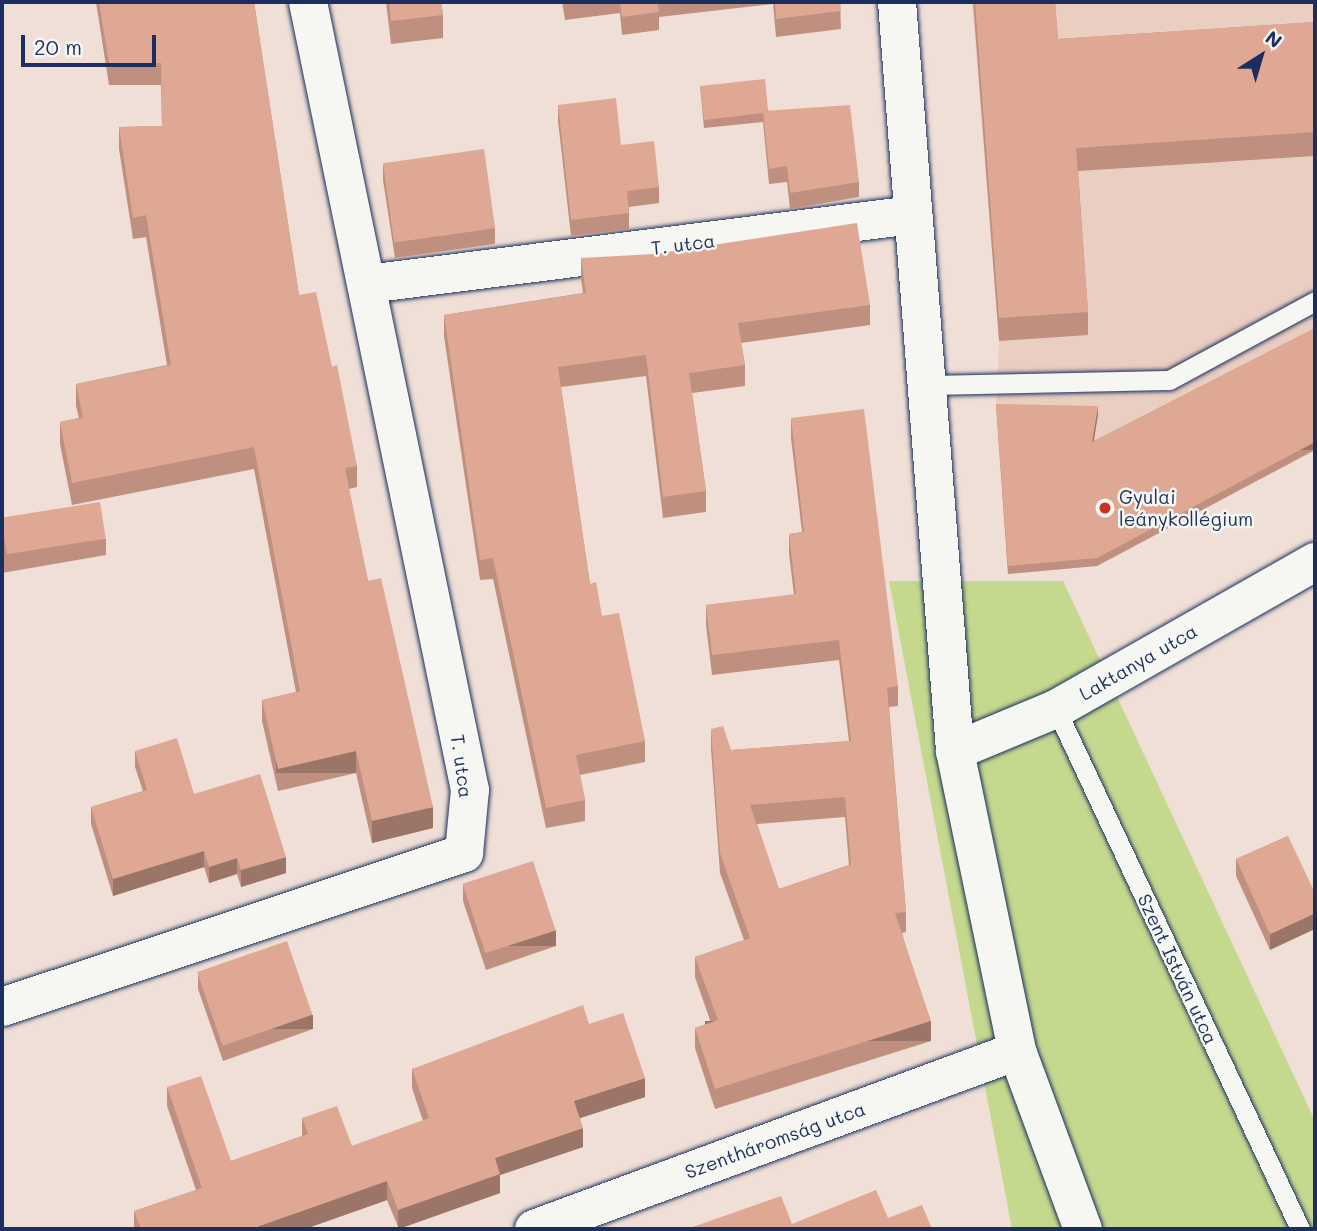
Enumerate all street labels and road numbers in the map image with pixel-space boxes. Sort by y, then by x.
street label: T. utca [650,229,716,259]
street label: Laktanya utca [1075,619,1201,705]
street label: T. utca [446,733,478,799]
street label: Szent István utca [1133,890,1223,1048]
street label: Szentháromság utca [682,1097,868,1183]

